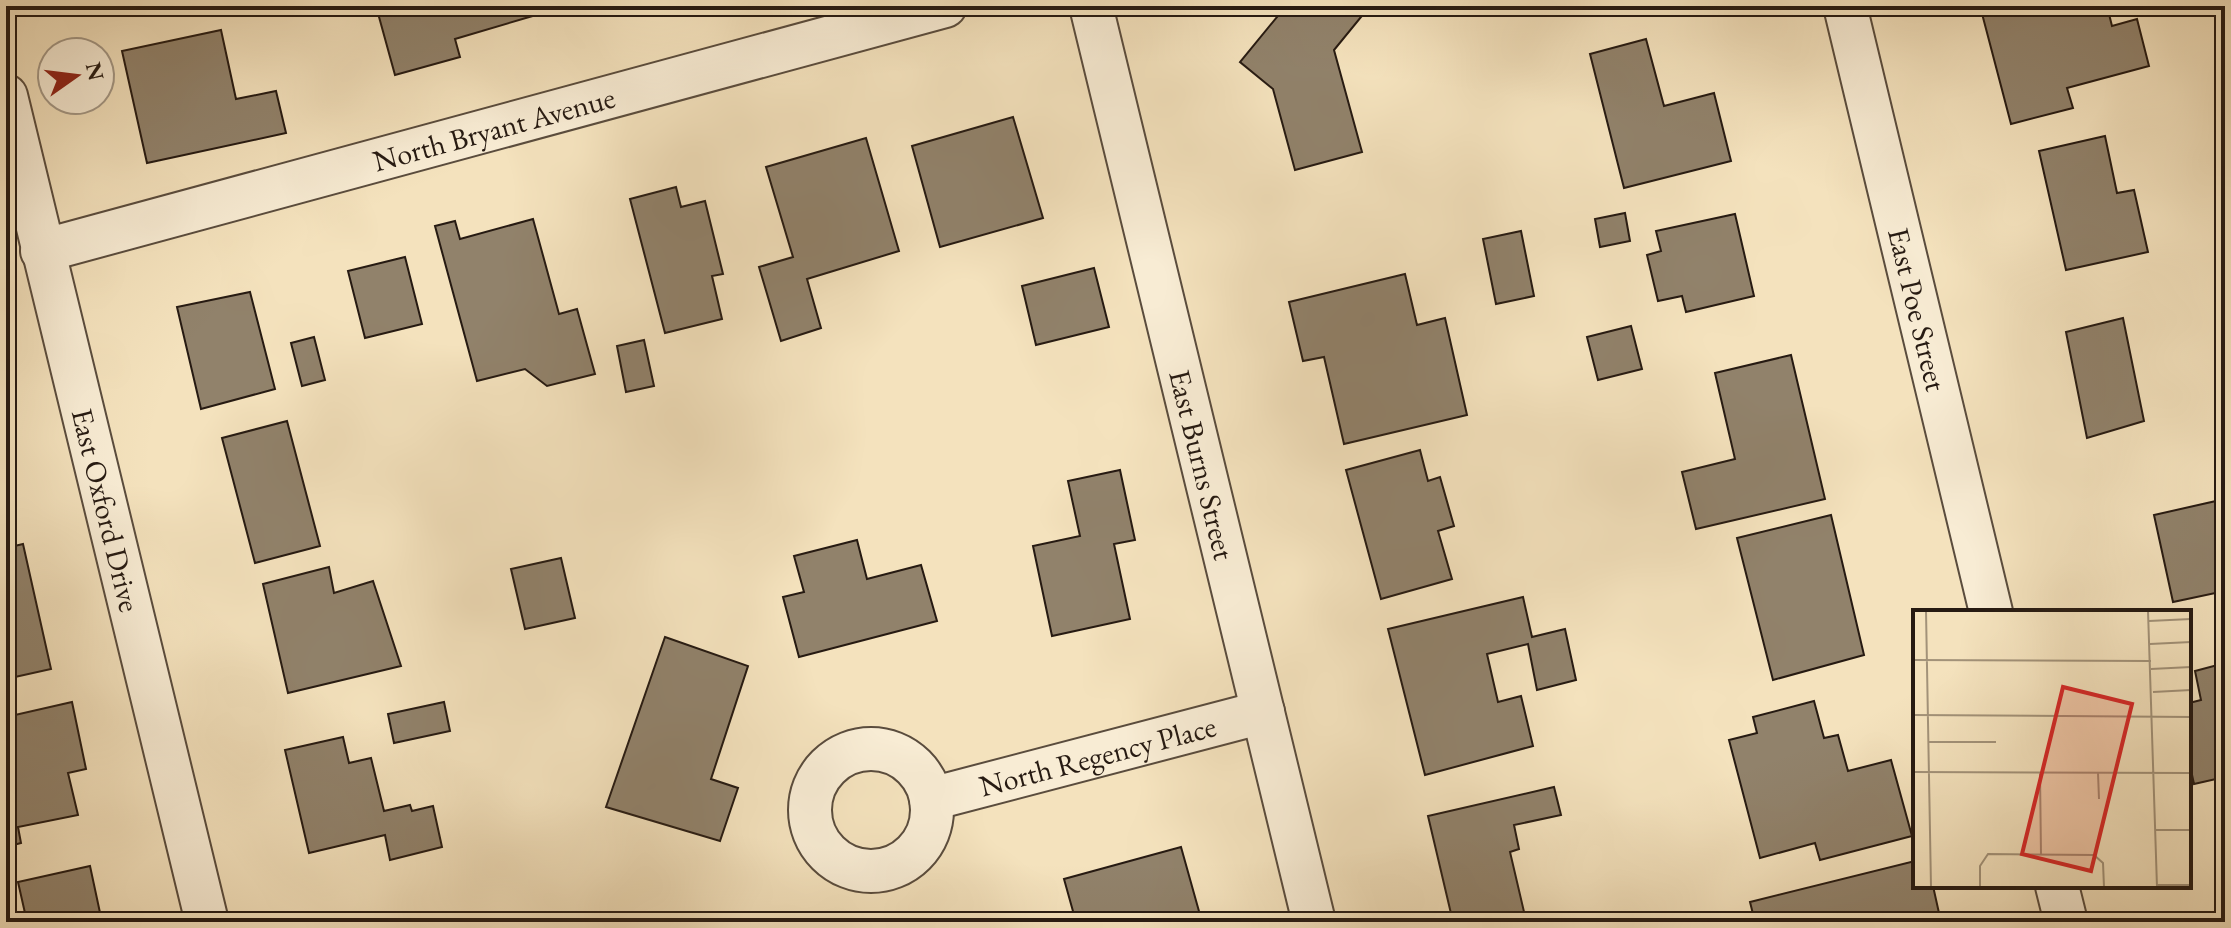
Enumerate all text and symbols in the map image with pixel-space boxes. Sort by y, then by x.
north arrow [36,36,116,116]
text: N [79,59,111,84]
street label: North Bryant Avenue [368,77,619,180]
street label: East Poe Street [1880,224,1957,396]
street label: East Burns Street [1161,366,1245,564]
street label: East Oxford Drive [63,404,150,616]
inset map [1913,610,2191,888]
street label: North Regency Place [975,706,1220,805]

